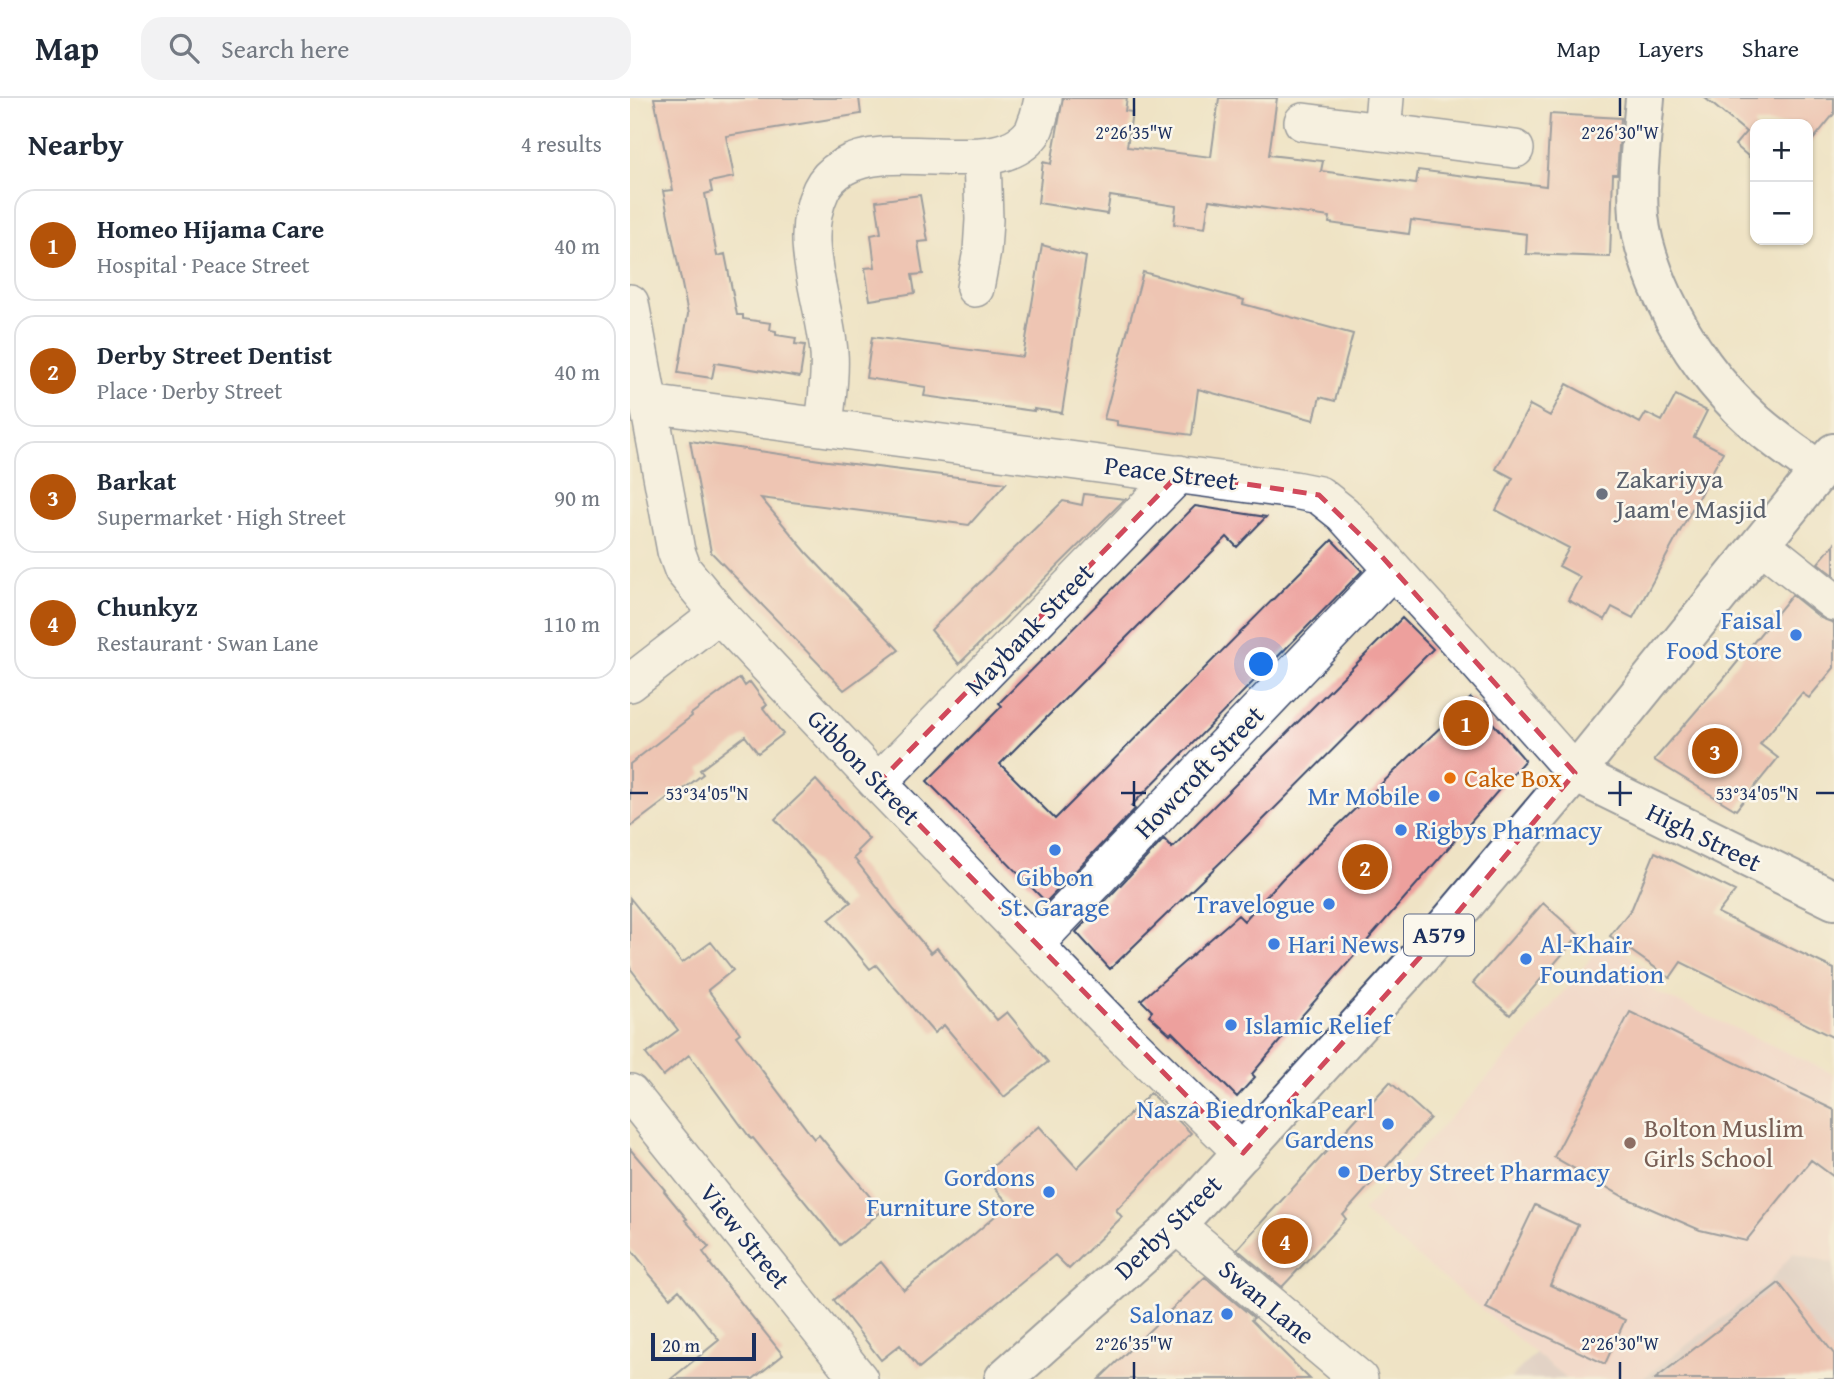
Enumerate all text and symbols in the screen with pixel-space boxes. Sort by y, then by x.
search box [141,17,631,80]
text: Map [35,24,99,72]
icon: search [165,29,203,67]
text: Search here [221,29,349,68]
text: Map [1557,31,1600,66]
text: Layers [1638,31,1704,66]
text: Share [1742,31,1799,66]
text: 2°26'35"W [1095,119,1174,146]
text: 2°26'30"W [1581,119,1660,146]
map controls [1750,119,1813,245]
button: + [1750,119,1813,182]
text: Nearby [28,122,124,166]
text: 4 results [521,127,602,160]
button: − [1750,182,1813,245]
text: Homeo Hijama Care [97,209,324,248]
text: 1 [47,229,59,262]
text: 40 m [554,229,600,262]
text: Hospital · Peace Street [97,248,310,281]
text: Derby Street Dentist [97,335,332,374]
text: 2 [47,355,59,388]
text: 40 m [554,355,600,388]
text: Place · Derby Street [97,374,282,407]
street label: Peace Street [1102,445,1240,500]
place label: Zakariyya Jaam'e Masjid [1613,459,1767,528]
text: Barkat [97,461,176,500]
text: 3 [47,481,59,514]
text: 90 m [554,481,600,514]
marker: Zakariyya Jaam'e Masjid [1594,486,1610,502]
text: Supermarket · High Street [97,500,346,533]
street label: Maybank Street [955,553,1102,704]
text: Chunkyz [97,587,198,626]
place label: Faisal Food Store [1667,600,1782,669]
text: 4 [47,607,59,640]
text: 110 m [543,607,600,640]
text: Restaurant · Swan Lane [97,626,319,659]
marker: Faisal Food Store [1788,627,1804,643]
your location [1244,647,1278,681]
street label: Howcroft Street [1125,696,1273,847]
pin: 1 [1443,697,1489,749]
street label: Gibbon Street [799,700,930,834]
pin: 3 [1692,725,1738,777]
place label: Cake Box [1464,758,1563,797]
marker: Cake Box [1442,770,1458,786]
place label: Mr Mobile [1307,776,1420,815]
text: 53°34'05"N [666,780,749,807]
text: 53°34'05"N [1716,780,1799,807]
marker: Mr Mobile [1426,788,1442,804]
street label: High Street [1640,792,1768,881]
place label: Rigbys Pharmacy [1415,810,1602,849]
marker: Rigbys Pharmacy [1393,822,1409,838]
pin: 2 [1342,841,1388,893]
marker: Gibbon St. Garage [1047,842,1063,858]
place label: Gibbon St. Garage [1000,857,1110,926]
place label: Travelogue [1194,884,1315,923]
marker: Travelogue [1321,896,1337,912]
road number: A579 [1404,914,1474,956]
place label: Hari News [1288,924,1399,963]
place label: Al-Khair Foundation [1540,924,1665,993]
marker: Hari News [1266,936,1282,952]
marker: Al-Khair Foundation [1518,951,1534,967]
place label: Islamic Relief [1245,1005,1394,1044]
marker: Islamic Relief [1223,1017,1239,1033]
place label: Nasza BiedronkaPearl Gardens [1137,1089,1374,1158]
place label: Bolton Muslim Girls School [1644,1108,1804,1177]
marker: Nasza BiedronkaPearl Gardens [1380,1116,1396,1132]
marker: Bolton Muslim Girls School [1622,1135,1638,1151]
place label: Derby Street Pharmacy [1358,1152,1610,1191]
place label: Gordons Furniture Store [866,1157,1035,1226]
marker: Derby Street Pharmacy [1336,1164,1352,1180]
street label: Derby Street [1105,1165,1230,1288]
street label: View Street [690,1174,800,1297]
marker: Gordons Furniture Store [1041,1184,1057,1200]
pin: 4 [1262,1215,1308,1267]
street label: Swan Lane [1211,1250,1324,1354]
place label: Salonaz [1129,1294,1213,1333]
marker: Salonaz [1219,1306,1235,1322]
scale bar [651,1330,756,1362]
text: 2°26'35"W [1095,1330,1174,1357]
text: 2°26'30"W [1581,1330,1660,1357]
text: 20 m [662,1331,700,1359]

